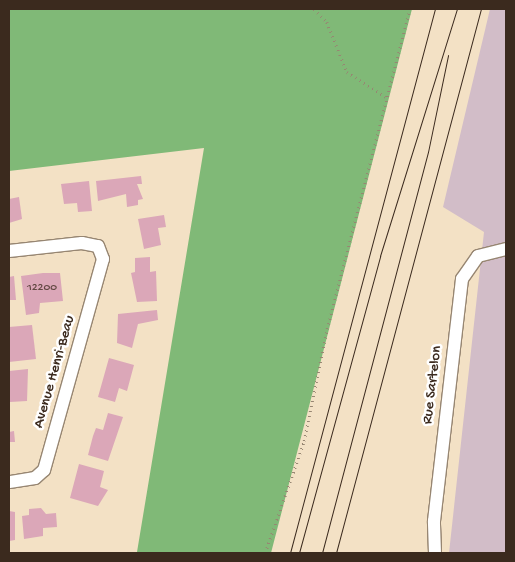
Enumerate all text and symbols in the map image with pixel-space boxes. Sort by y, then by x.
house number: 12200 [27,282,57,296]
street label: Avenue Henri-Beau [30,314,80,430]
street label: Rue Sartelon [419,345,447,425]

